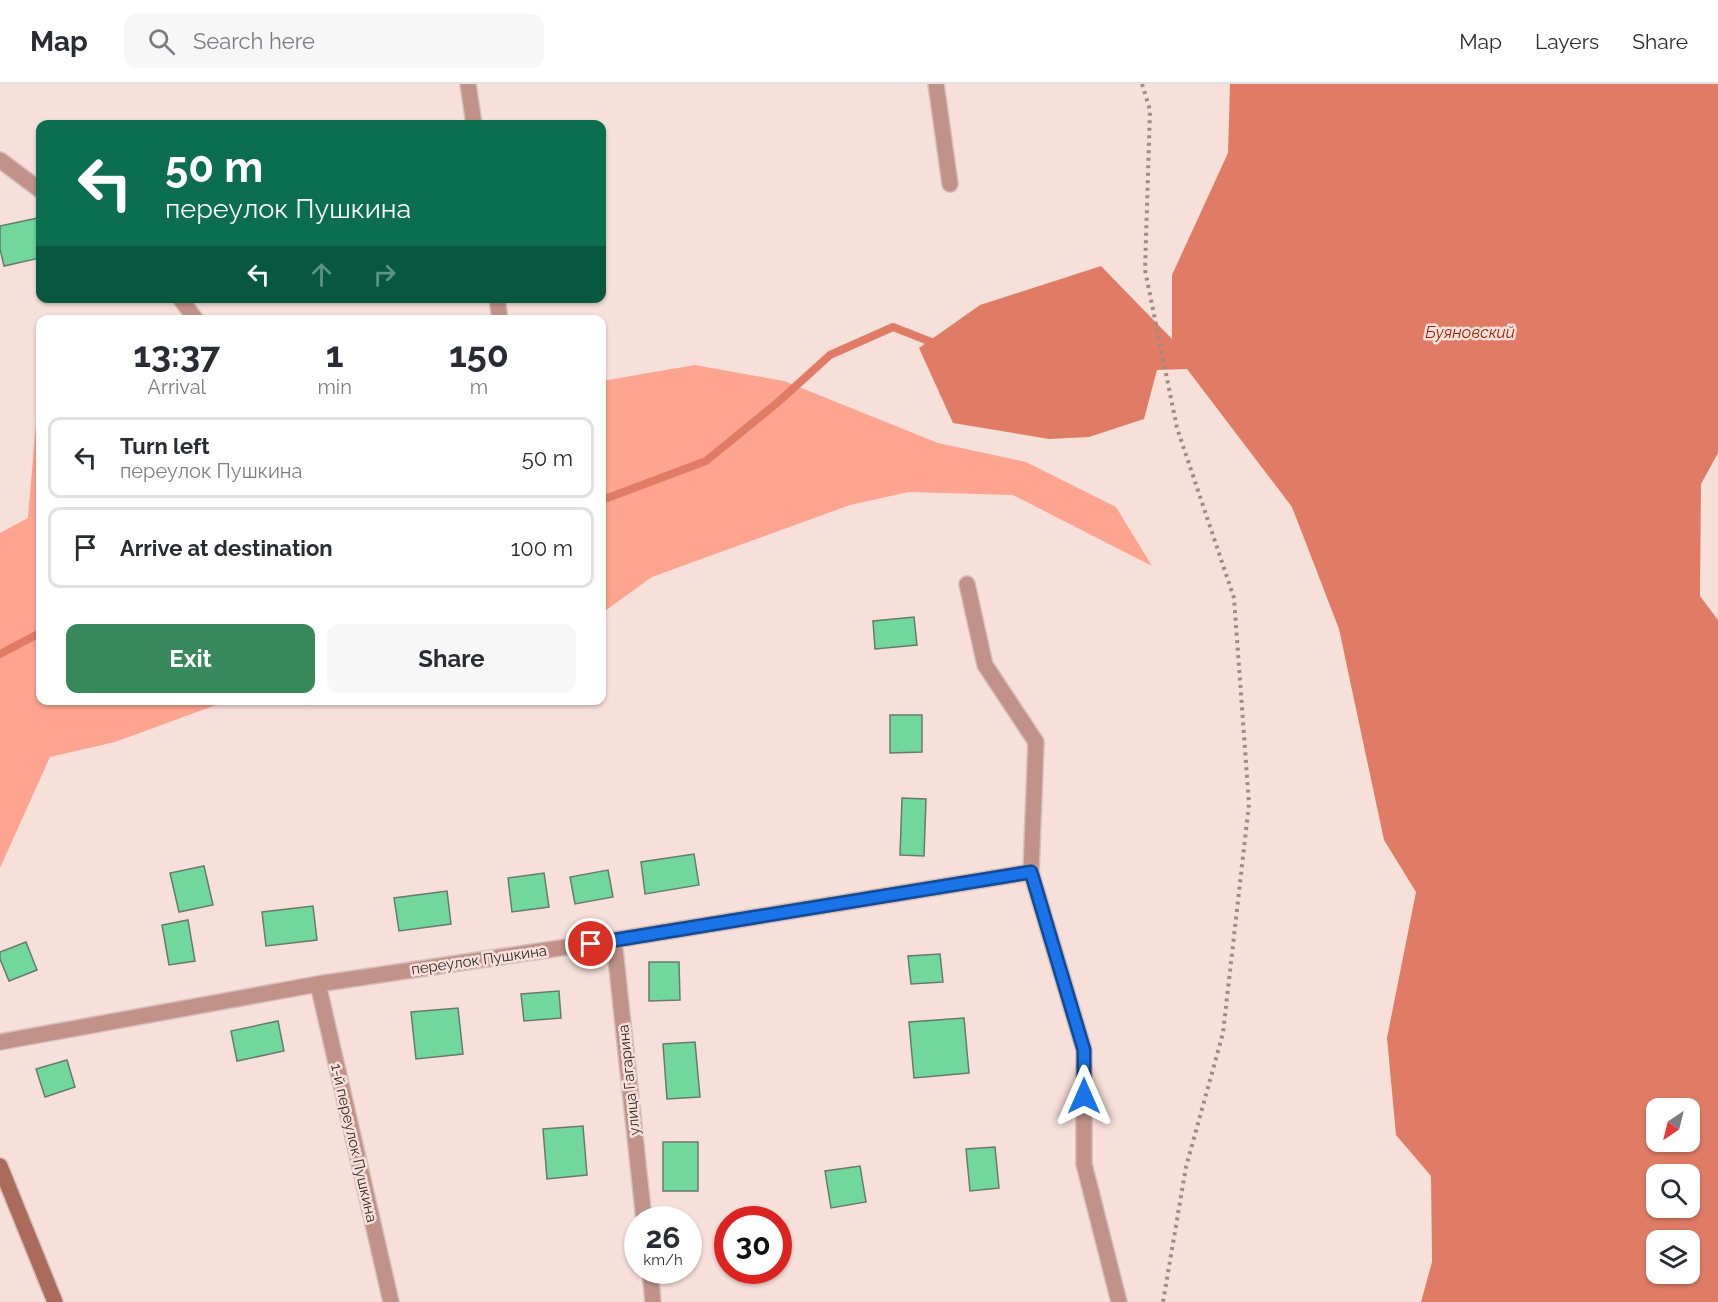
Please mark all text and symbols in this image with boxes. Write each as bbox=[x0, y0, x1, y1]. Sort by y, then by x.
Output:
search box bbox=[124, 14, 544, 68]
text: Map bbox=[30, 25, 88, 58]
icon: search bbox=[145, 25, 178, 58]
text: Search here bbox=[193, 28, 315, 54]
text: Map bbox=[1459, 29, 1502, 54]
text: Layers bbox=[1535, 29, 1599, 54]
text: Share bbox=[1632, 29, 1688, 54]
text: 50 m bbox=[165, 143, 263, 192]
icon: left bbox=[66, 144, 144, 222]
text: переулок Пушкина bbox=[165, 193, 411, 224]
icon: left bbox=[242, 258, 275, 291]
icon: ahead bbox=[305, 258, 338, 291]
icon: right bbox=[368, 258, 401, 291]
water label: Буяновский bbox=[1425, 323, 1515, 342]
text: 13:37 bbox=[133, 333, 220, 375]
text: 1 bbox=[326, 333, 344, 375]
text: 150 bbox=[449, 333, 509, 375]
text: Arrival bbox=[147, 375, 206, 399]
text: min bbox=[317, 375, 352, 399]
text: m bbox=[470, 375, 488, 399]
text: Turn left bbox=[120, 433, 210, 459]
icon: left bbox=[69, 441, 102, 474]
text: 50 m bbox=[522, 445, 573, 471]
text: переулок Пушкина bbox=[120, 459, 302, 483]
icon: arrive bbox=[69, 531, 102, 564]
text: Arrive at destination bbox=[120, 535, 333, 561]
text: 100 m bbox=[511, 535, 573, 561]
button: Exit bbox=[66, 624, 315, 693]
button: Share bbox=[327, 624, 576, 693]
pin bbox=[565, 918, 616, 969]
icon: arrive bbox=[574, 927, 607, 960]
street label: переулок Пушкина bbox=[410, 942, 548, 978]
street label: улица Гагарина bbox=[614, 1024, 644, 1136]
street label: 1-й переулок Пушкина bbox=[327, 1062, 381, 1224]
position arrow bbox=[1052, 1064, 1116, 1128]
north arrow bbox=[1646, 1098, 1700, 1152]
map controls bbox=[1646, 1098, 1700, 1284]
button: search bbox=[1646, 1164, 1700, 1218]
speed limit sign: 30 bbox=[714, 1206, 792, 1284]
text: 26 bbox=[645, 1220, 681, 1255]
button: layers bbox=[1646, 1230, 1700, 1284]
text: km/h bbox=[643, 1251, 683, 1269]

